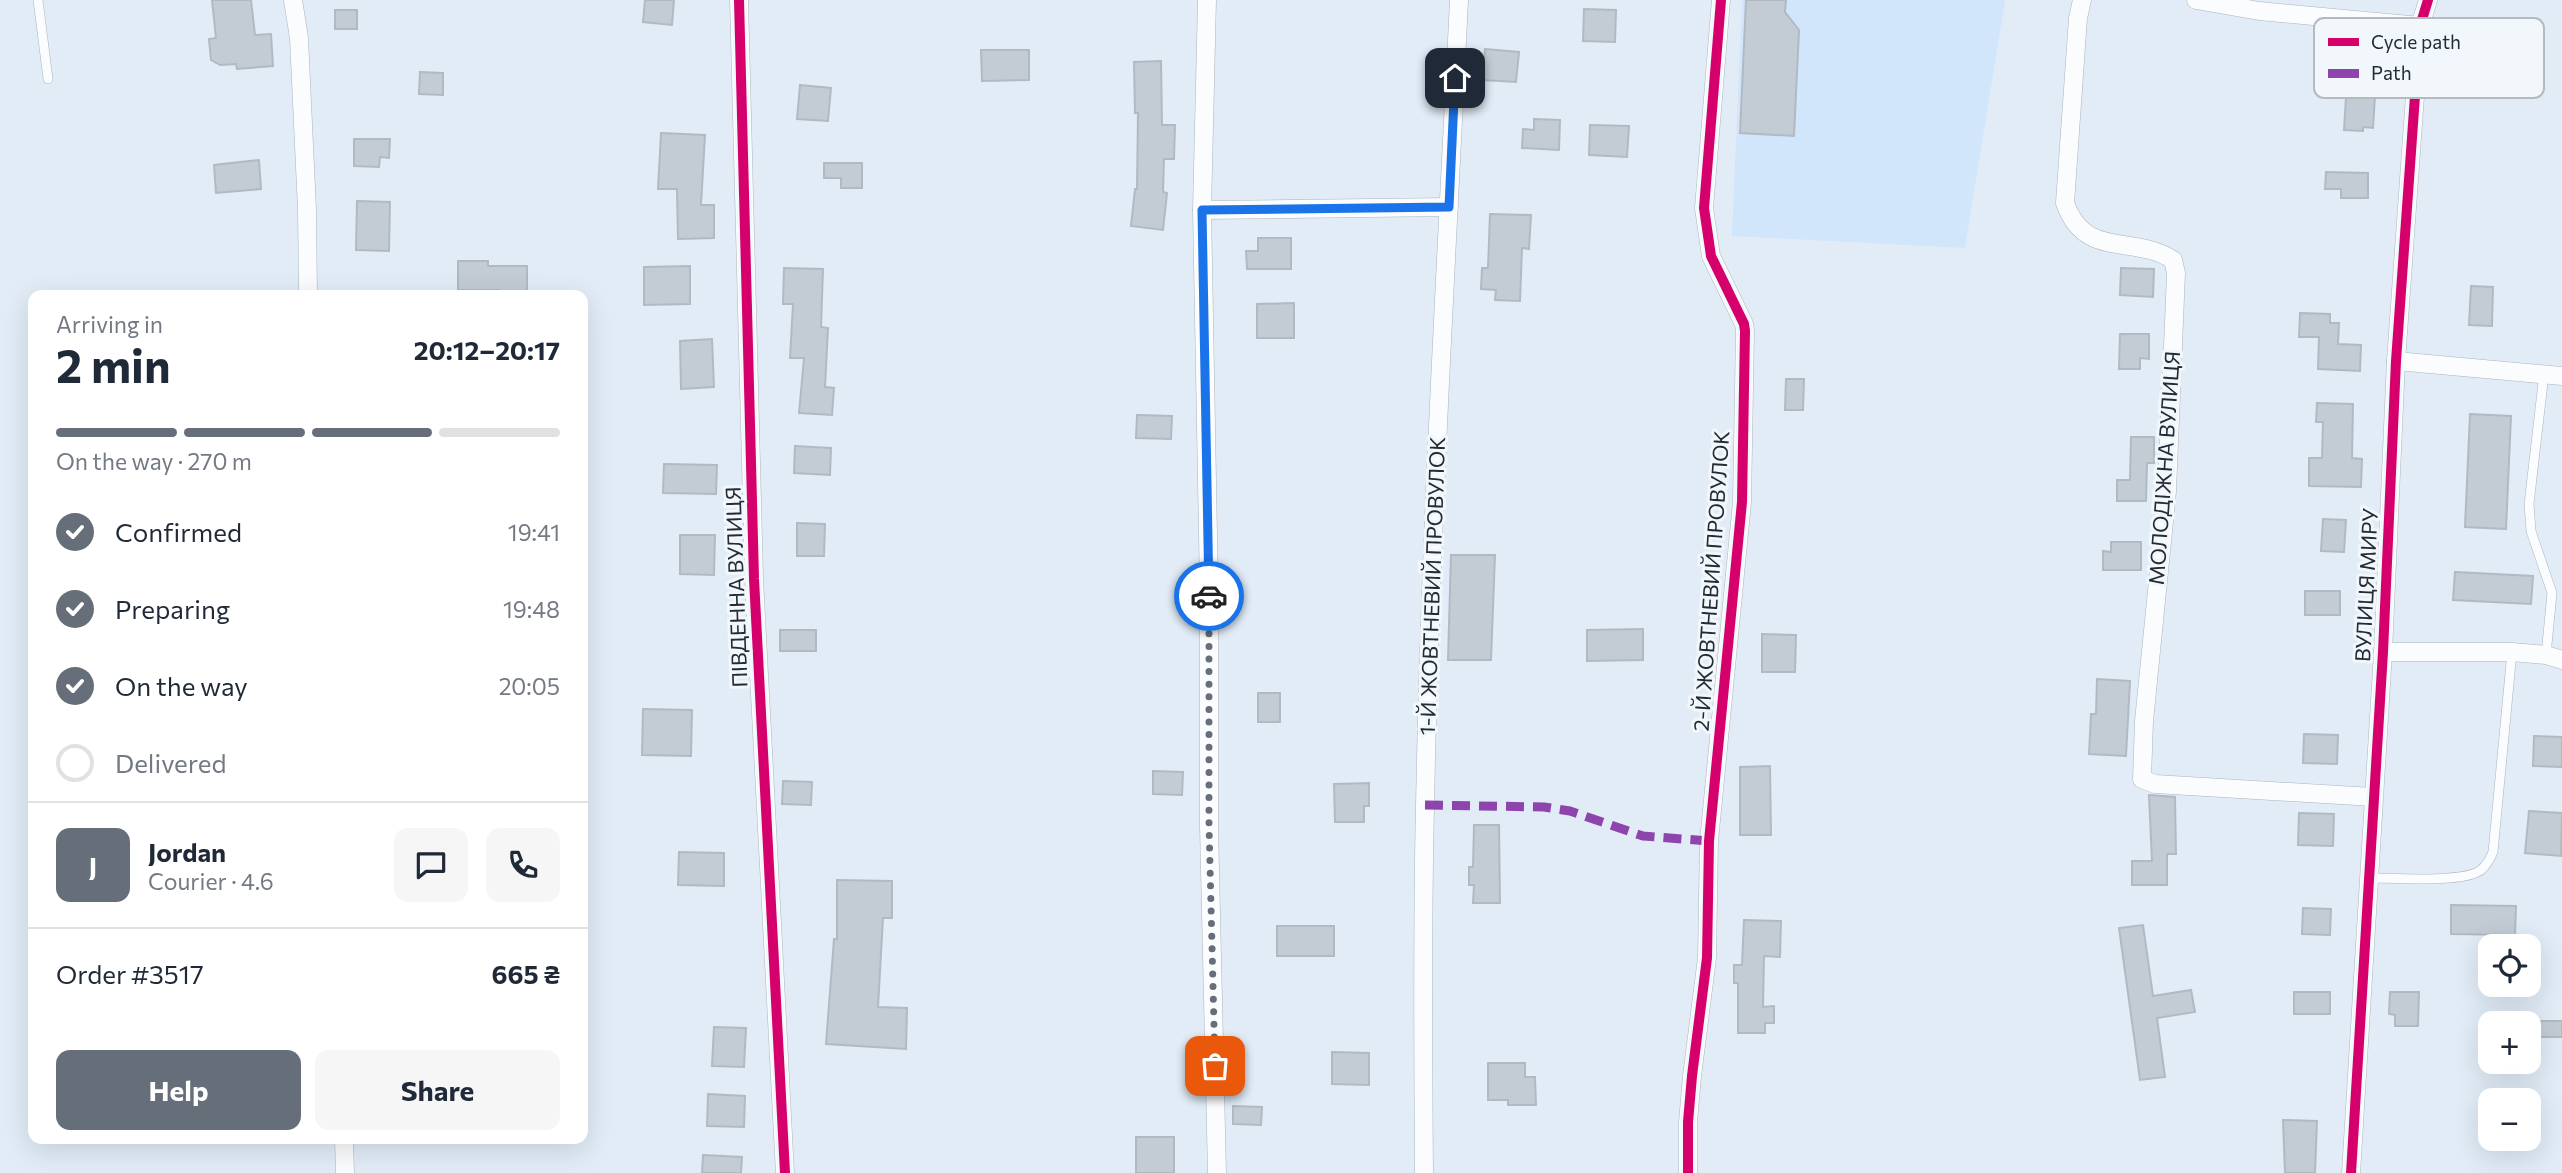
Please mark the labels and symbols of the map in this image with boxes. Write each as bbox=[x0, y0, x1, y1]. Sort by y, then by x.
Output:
legend bbox=[2314, 18, 2544, 98]
text: Cycle path bbox=[2371, 30, 2461, 53]
pin bbox=[1425, 48, 1485, 108]
text: Path bbox=[2371, 61, 2412, 84]
street label: МОЛОДІЖНА ВУЛИЦЯ bbox=[2143, 350, 2184, 586]
street label: 2-Й ЖОВТНЕВИЙ ПРОВУЛОК bbox=[1688, 430, 1733, 732]
street label: 1-Й ЖОВТНЕВИЙ ПРОВУЛОК bbox=[1414, 436, 1449, 736]
street label: ПІВДЕННА ВУЛИЦЯ bbox=[719, 486, 752, 688]
street label: ВУЛИЦЯ МИРУ bbox=[2349, 507, 2382, 663]
courier bbox=[1174, 561, 1244, 631]
pin bbox=[1185, 1036, 1245, 1096]

